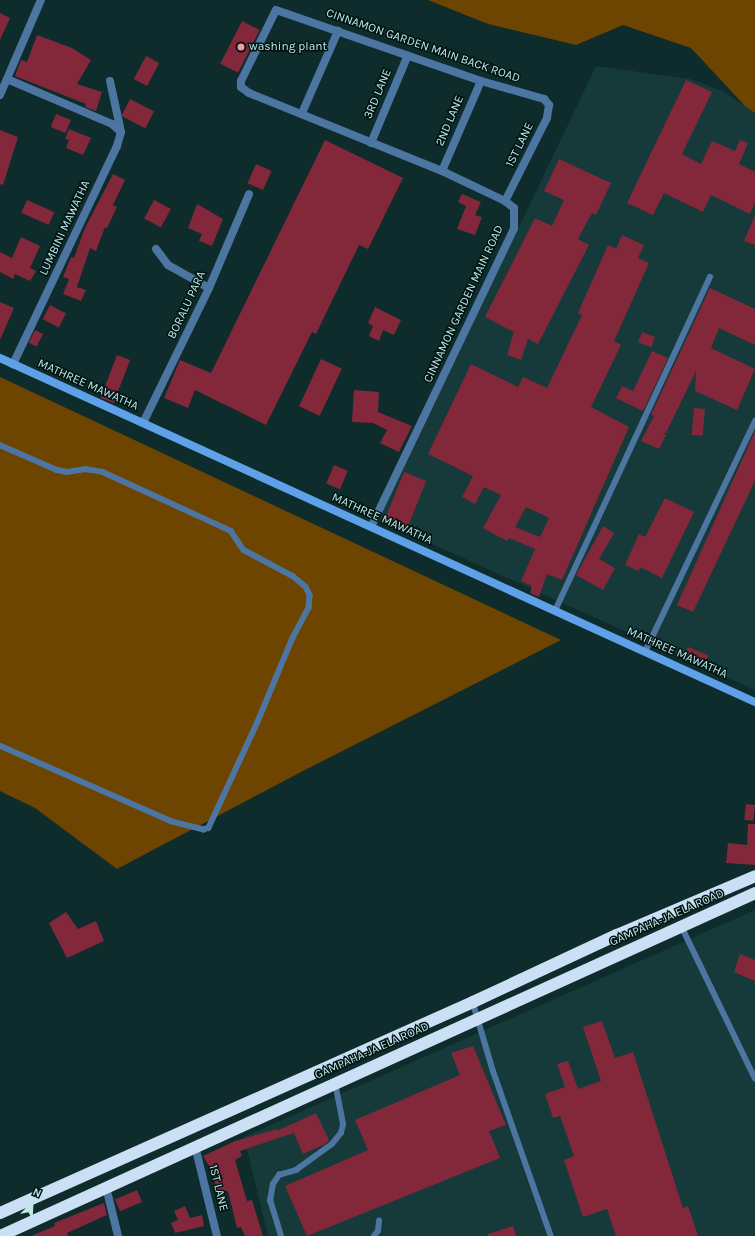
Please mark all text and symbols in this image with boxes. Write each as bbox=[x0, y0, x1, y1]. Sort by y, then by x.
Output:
street label: CINNAMON GARDEN MAIN BACK ROAD bbox=[324, 6, 522, 86]
place label: washing plant bbox=[249, 40, 327, 54]
marker: washing plant bbox=[236, 42, 246, 52]
street label: 3RD LANE bbox=[361, 67, 395, 121]
street label: 2ND LANE bbox=[433, 94, 467, 148]
street label: 1ST LANE bbox=[503, 120, 537, 170]
street label: LUMBINI MAWATHA bbox=[37, 178, 93, 278]
street label: CINNAMON GARDEN MAIN ROAD bbox=[421, 223, 507, 385]
street label: BORALU PARA bbox=[165, 269, 209, 341]
street label: MATHREE MAWATHA bbox=[35, 356, 141, 414]
street label: MATHREE MAWATHA bbox=[329, 490, 435, 548]
street label: MATHREE MAWATHA bbox=[624, 624, 730, 682]
street label: GAMPAHA-JA ELA ROAD bbox=[608, 886, 726, 950]
street label: GAMPAHA-JA ELA ROAD bbox=[313, 1019, 431, 1083]
street label: 1ST LANE bbox=[205, 1163, 231, 1213]
north arrow bbox=[12, 1184, 52, 1224]
text: N bbox=[31, 1185, 43, 1200]

